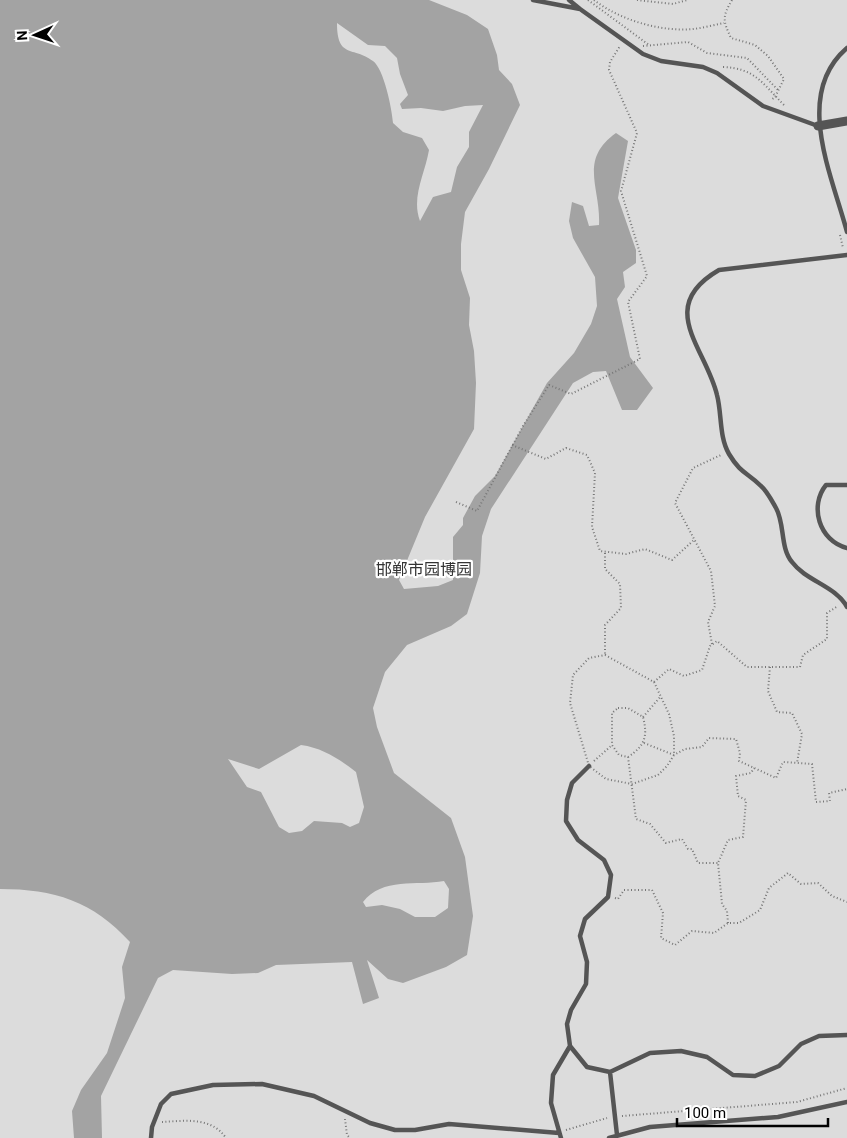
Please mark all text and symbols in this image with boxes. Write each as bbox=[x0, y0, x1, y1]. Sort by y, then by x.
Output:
north arrow bbox=[10, 10, 60, 60]
text: N bbox=[14, 30, 30, 41]
park label: 邯郸市园博园 bbox=[376, 560, 472, 579]
scale bar bbox=[677, 1096, 828, 1128]
text: 100 m bbox=[684, 1104, 726, 1122]

